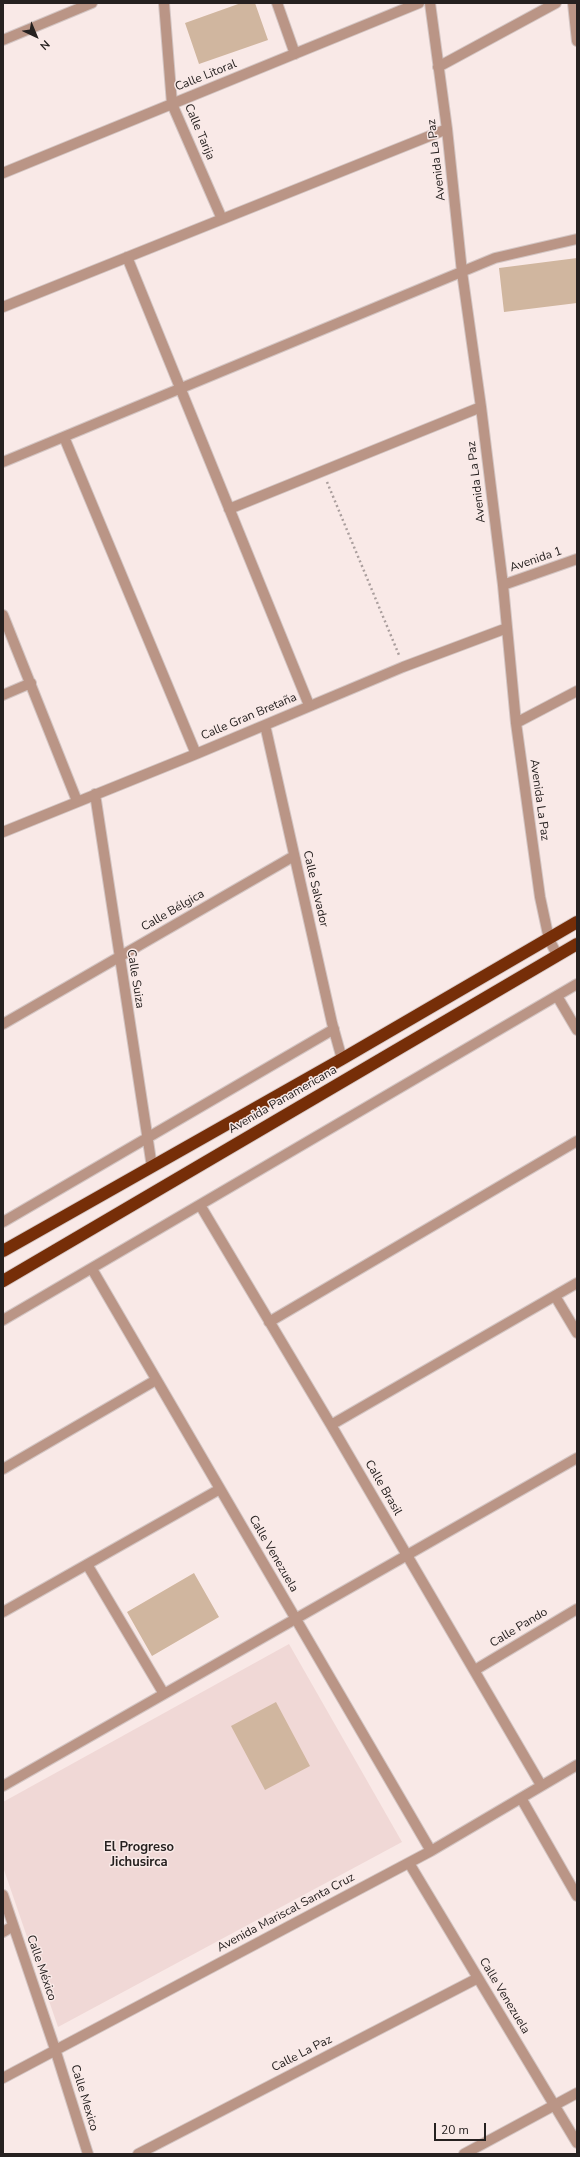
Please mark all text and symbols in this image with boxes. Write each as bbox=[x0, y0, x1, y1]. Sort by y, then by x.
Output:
north arrow bbox=[16, 16, 56, 56]
text: N bbox=[37, 37, 53, 53]
street label: Calle Litoral bbox=[173, 57, 239, 95]
street label: Calle Tarija bbox=[181, 102, 217, 162]
street label: Avenida La Paz bbox=[425, 118, 449, 202]
street label: Avenida La Paz bbox=[465, 440, 489, 524]
street label: Avenida 1 bbox=[508, 544, 564, 576]
street label: Calle Gran Bretaña bbox=[199, 690, 299, 744]
street label: Avenida La Paz bbox=[526, 758, 552, 842]
street label: Calle Salvador bbox=[299, 849, 331, 929]
street label: Calle Bélgica bbox=[139, 887, 207, 935]
street label: Calle Suiza bbox=[123, 948, 147, 1010]
street label: Avenida Panamericana bbox=[226, 1063, 340, 1137]
street label: Calle Brasil bbox=[361, 1458, 405, 1518]
street label: Calle Venezuela bbox=[245, 1513, 301, 1595]
street label: Calle Pando bbox=[487, 1605, 551, 1651]
district label: El Progreso Jichusirca bbox=[104, 1840, 174, 1871]
street label: Avenida Mariscal Santa Cruz bbox=[215, 1871, 357, 1955]
street label: Calle México bbox=[23, 1933, 59, 2003]
street label: Calle Venezuela bbox=[476, 1955, 532, 2037]
street label: Calle La Paz bbox=[269, 2033, 335, 2075]
street label: Calle Mexico bbox=[67, 2063, 101, 2133]
scale bar bbox=[436, 2115, 488, 2141]
text: 20 m bbox=[441, 2122, 469, 2138]

